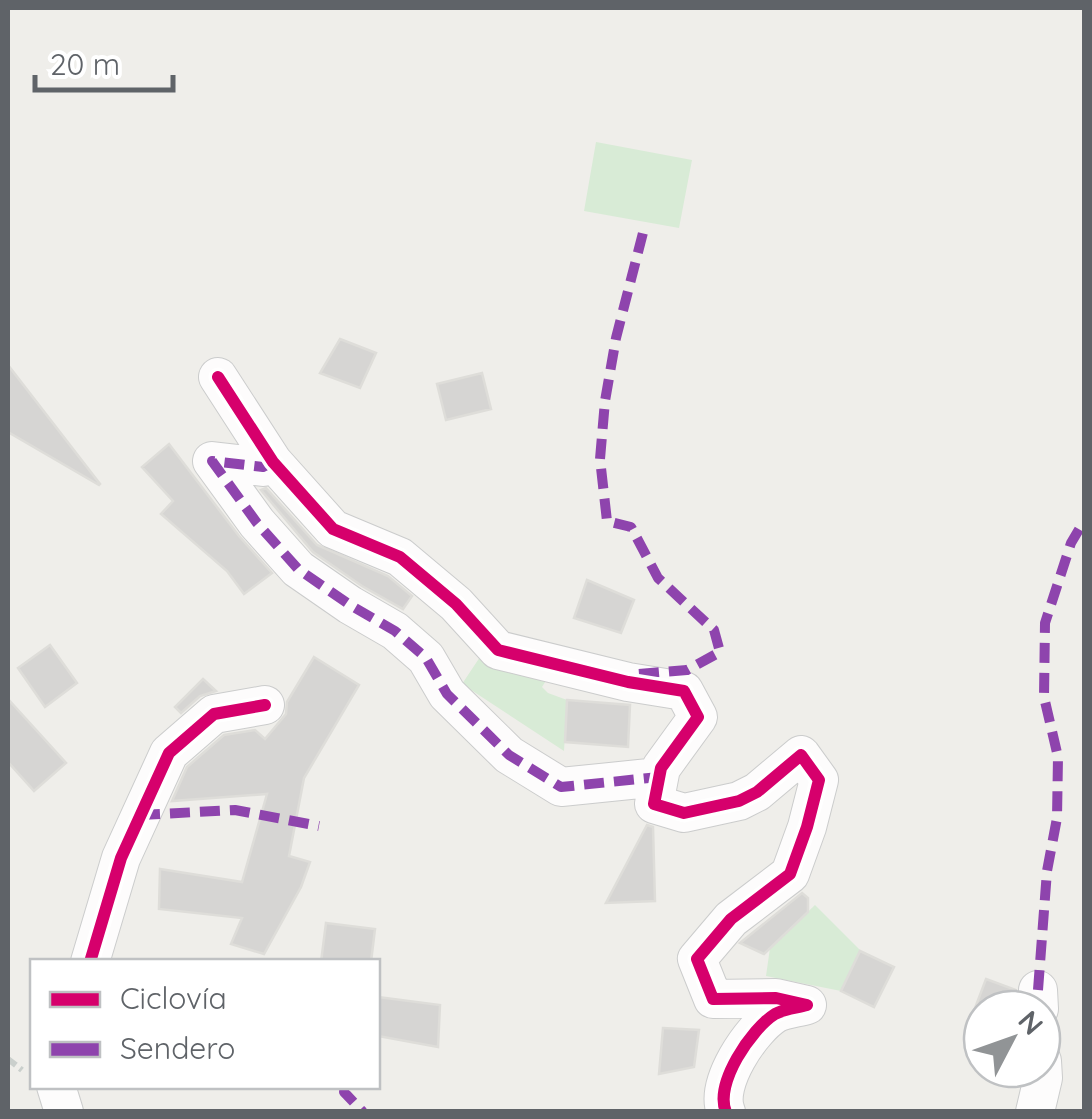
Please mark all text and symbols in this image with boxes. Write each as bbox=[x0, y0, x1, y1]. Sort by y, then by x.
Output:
scale bar bbox=[35, 30, 172, 92]
text: 20 m bbox=[50, 45, 120, 83]
legend bbox=[30, 959, 380, 1089]
text: Ciclovía bbox=[120, 979, 227, 1017]
north arrow bbox=[962, 989, 1062, 1089]
text: N bbox=[1011, 1003, 1051, 1042]
text: Sendero bbox=[120, 1029, 235, 1067]

